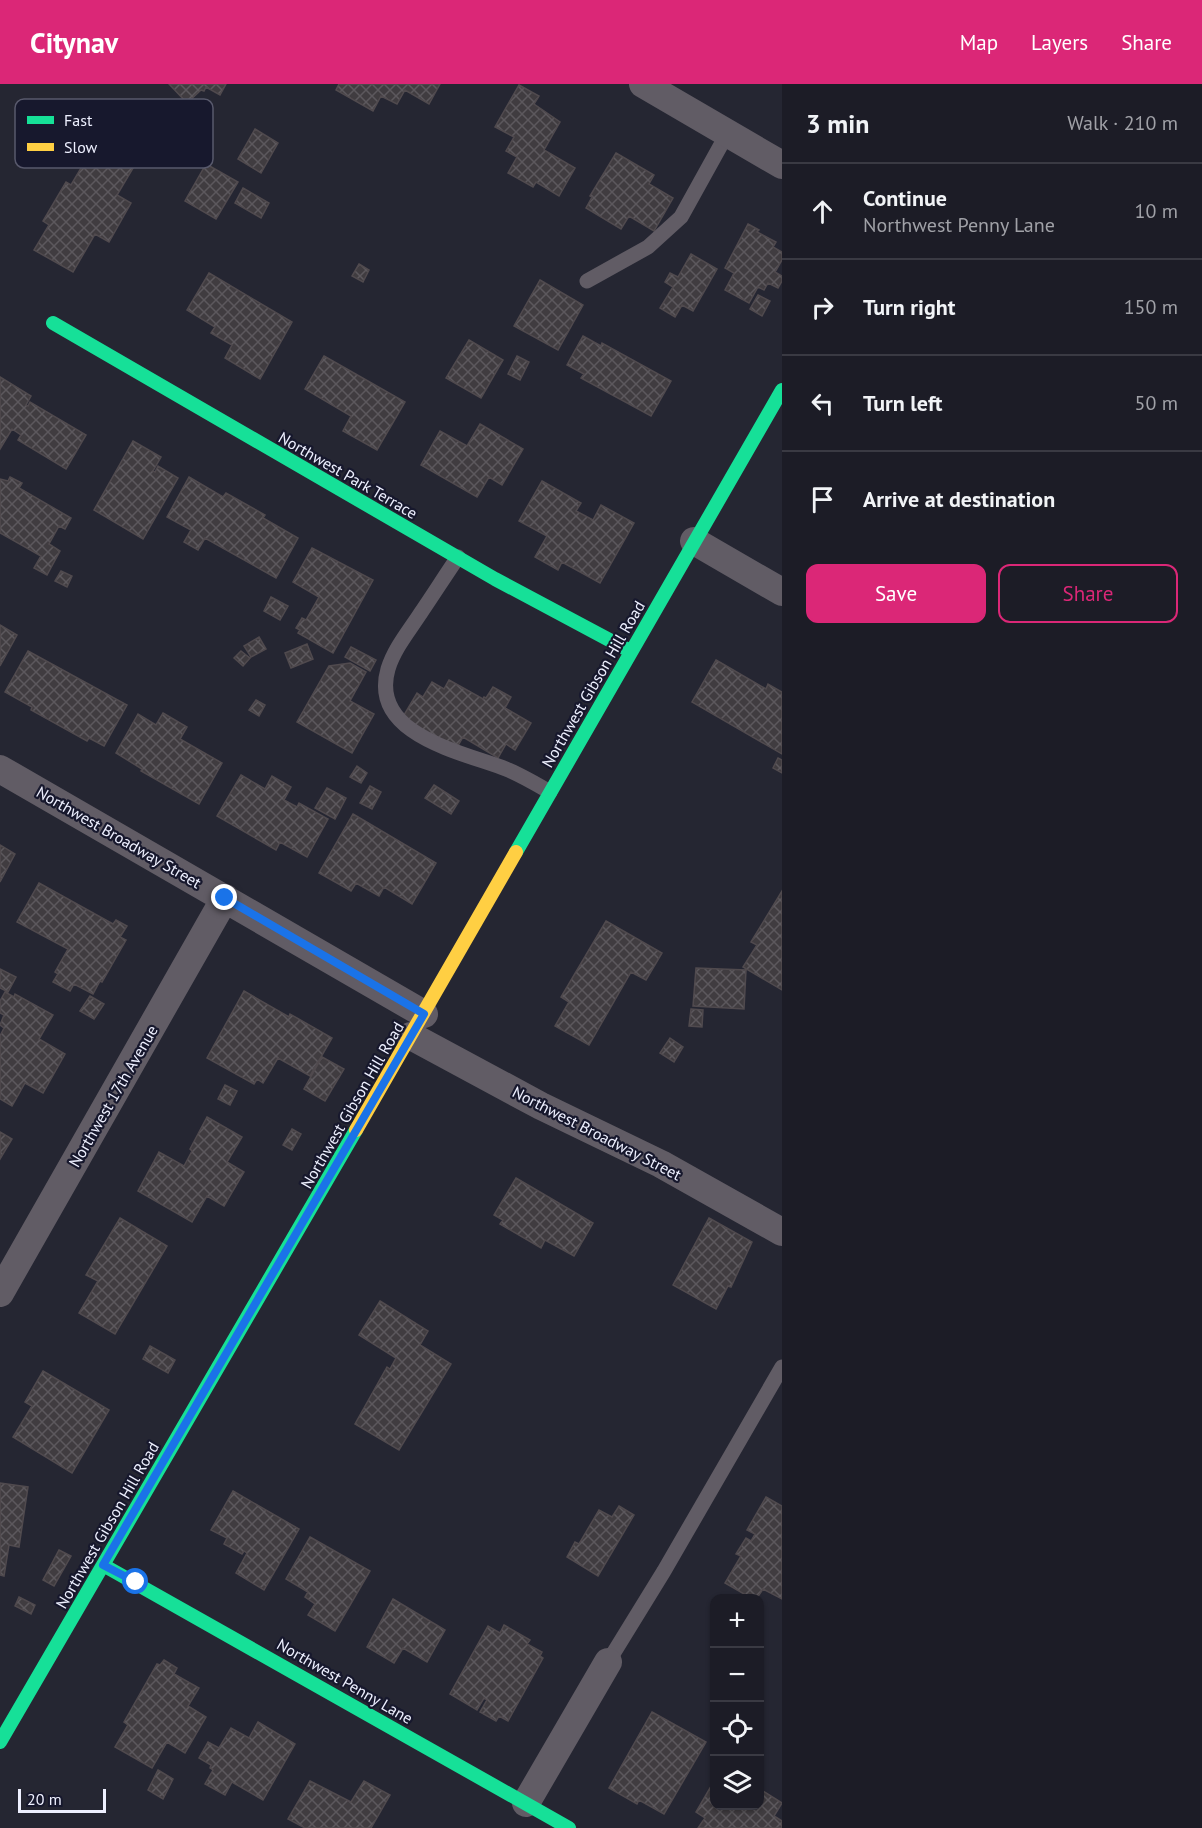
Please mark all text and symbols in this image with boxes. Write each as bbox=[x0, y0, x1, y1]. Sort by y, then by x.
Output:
text: Citynav bbox=[30, 24, 118, 61]
text: Map bbox=[960, 29, 998, 56]
text: Layers bbox=[1031, 29, 1088, 56]
text: Share bbox=[1121, 29, 1172, 56]
legend bbox=[15, 99, 213, 168]
text: 3 min bbox=[806, 107, 869, 140]
text: Fast bbox=[64, 110, 93, 130]
text: Walk · 210 m bbox=[1067, 110, 1178, 136]
text: Slow bbox=[64, 137, 98, 157]
text: Continue bbox=[863, 184, 947, 212]
icon: ahead bbox=[806, 195, 839, 228]
text: 10 m bbox=[1135, 198, 1178, 224]
text: Northwest Penny Lane bbox=[863, 212, 1055, 238]
icon: right bbox=[806, 291, 839, 324]
text: Turn right bbox=[863, 293, 955, 321]
text: 150 m bbox=[1124, 294, 1178, 320]
icon: left bbox=[806, 387, 839, 420]
text: Turn left bbox=[863, 389, 943, 417]
text: 50 m bbox=[1135, 390, 1178, 416]
street label: Northwest Park Terrace bbox=[275, 427, 421, 523]
icon: arrive bbox=[806, 483, 839, 516]
text: Arrive at destination bbox=[863, 485, 1055, 513]
button: Save bbox=[806, 564, 986, 623]
button: Share bbox=[998, 564, 1178, 623]
street label: Northwest Gibson Hill Road bbox=[537, 597, 649, 771]
street label: Northwest Broadway Street bbox=[33, 782, 206, 893]
route end bbox=[211, 884, 237, 910]
street label: Northwest Gibson Hill Road bbox=[296, 1018, 408, 1192]
street label: Northwest 17th Avenue bbox=[64, 1021, 162, 1171]
street label: Northwest Broadway Street bbox=[509, 1082, 685, 1185]
street label: Northwest Gibson Hill Road bbox=[51, 1438, 163, 1612]
route start bbox=[122, 1568, 148, 1594]
map controls bbox=[710, 1594, 764, 1810]
button: + bbox=[710, 1594, 764, 1648]
street label: Northwest Penny Lane bbox=[274, 1634, 416, 1728]
button: − bbox=[710, 1648, 764, 1702]
button: locate bbox=[710, 1702, 764, 1756]
button: layers bbox=[710, 1756, 764, 1810]
scale bar bbox=[18, 1786, 106, 1814]
text: 20 m bbox=[27, 1789, 62, 1809]

